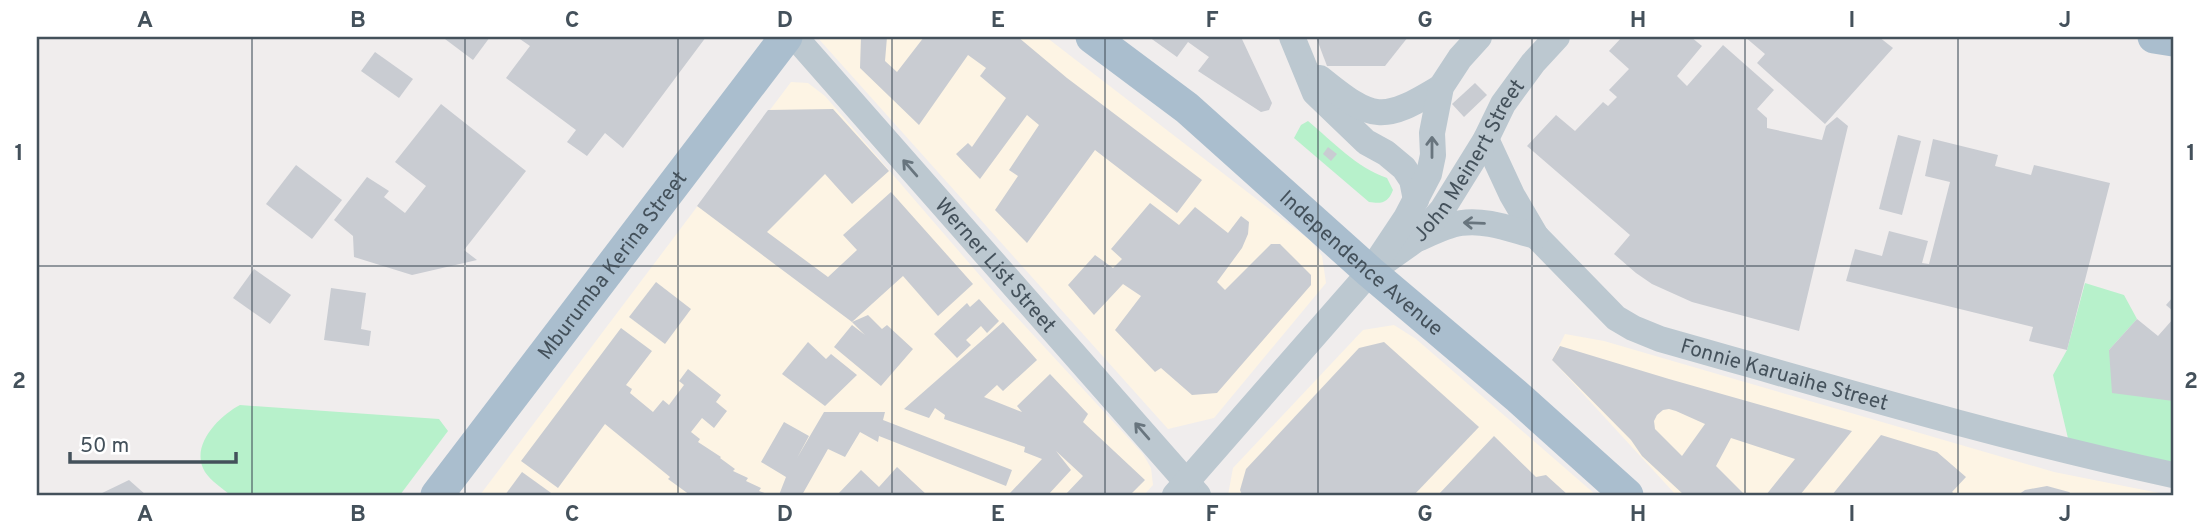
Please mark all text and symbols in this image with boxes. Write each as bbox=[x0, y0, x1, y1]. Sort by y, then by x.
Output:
text: A bbox=[137, 7, 153, 36]
text: B bbox=[350, 7, 366, 36]
text: C bbox=[565, 7, 579, 36]
text: D bbox=[777, 7, 793, 36]
text: E bbox=[991, 7, 1005, 36]
text: F bbox=[1205, 7, 1219, 36]
text: G bbox=[1417, 7, 1433, 36]
text: H bbox=[1630, 7, 1646, 36]
text: I bbox=[1849, 7, 1855, 36]
text: J bbox=[2059, 7, 2071, 36]
street label: John Meinert Street bbox=[1408, 74, 1532, 248]
one-way arrow bbox=[1425, 136, 1439, 159]
text: 1 bbox=[14, 140, 24, 169]
text: 1 bbox=[2186, 140, 2196, 169]
one-way arrow bbox=[902, 160, 919, 177]
street label: Mburumba Kerina Street bbox=[533, 166, 694, 366]
street label: Independence Avenue bbox=[1273, 185, 1448, 343]
street label: Werner List Street bbox=[928, 193, 1061, 339]
one-way arrow bbox=[1463, 217, 1486, 230]
street label: Fonnie Karuaihe Street bbox=[1677, 333, 1891, 418]
text: 2 bbox=[12, 368, 26, 397]
text: 2 bbox=[2184, 368, 2198, 397]
scale bar bbox=[70, 420, 236, 464]
one-way arrow bbox=[1134, 422, 1150, 440]
text: 50 m bbox=[80, 433, 129, 460]
text: A bbox=[137, 501, 153, 530]
text: B bbox=[350, 501, 366, 530]
text: C bbox=[565, 501, 579, 530]
text: D bbox=[777, 501, 793, 530]
text: E bbox=[991, 501, 1005, 530]
text: F bbox=[1205, 501, 1219, 530]
text: G bbox=[1417, 501, 1433, 530]
text: H bbox=[1630, 501, 1646, 530]
text: I bbox=[1849, 501, 1855, 530]
text: J bbox=[2059, 501, 2071, 530]

